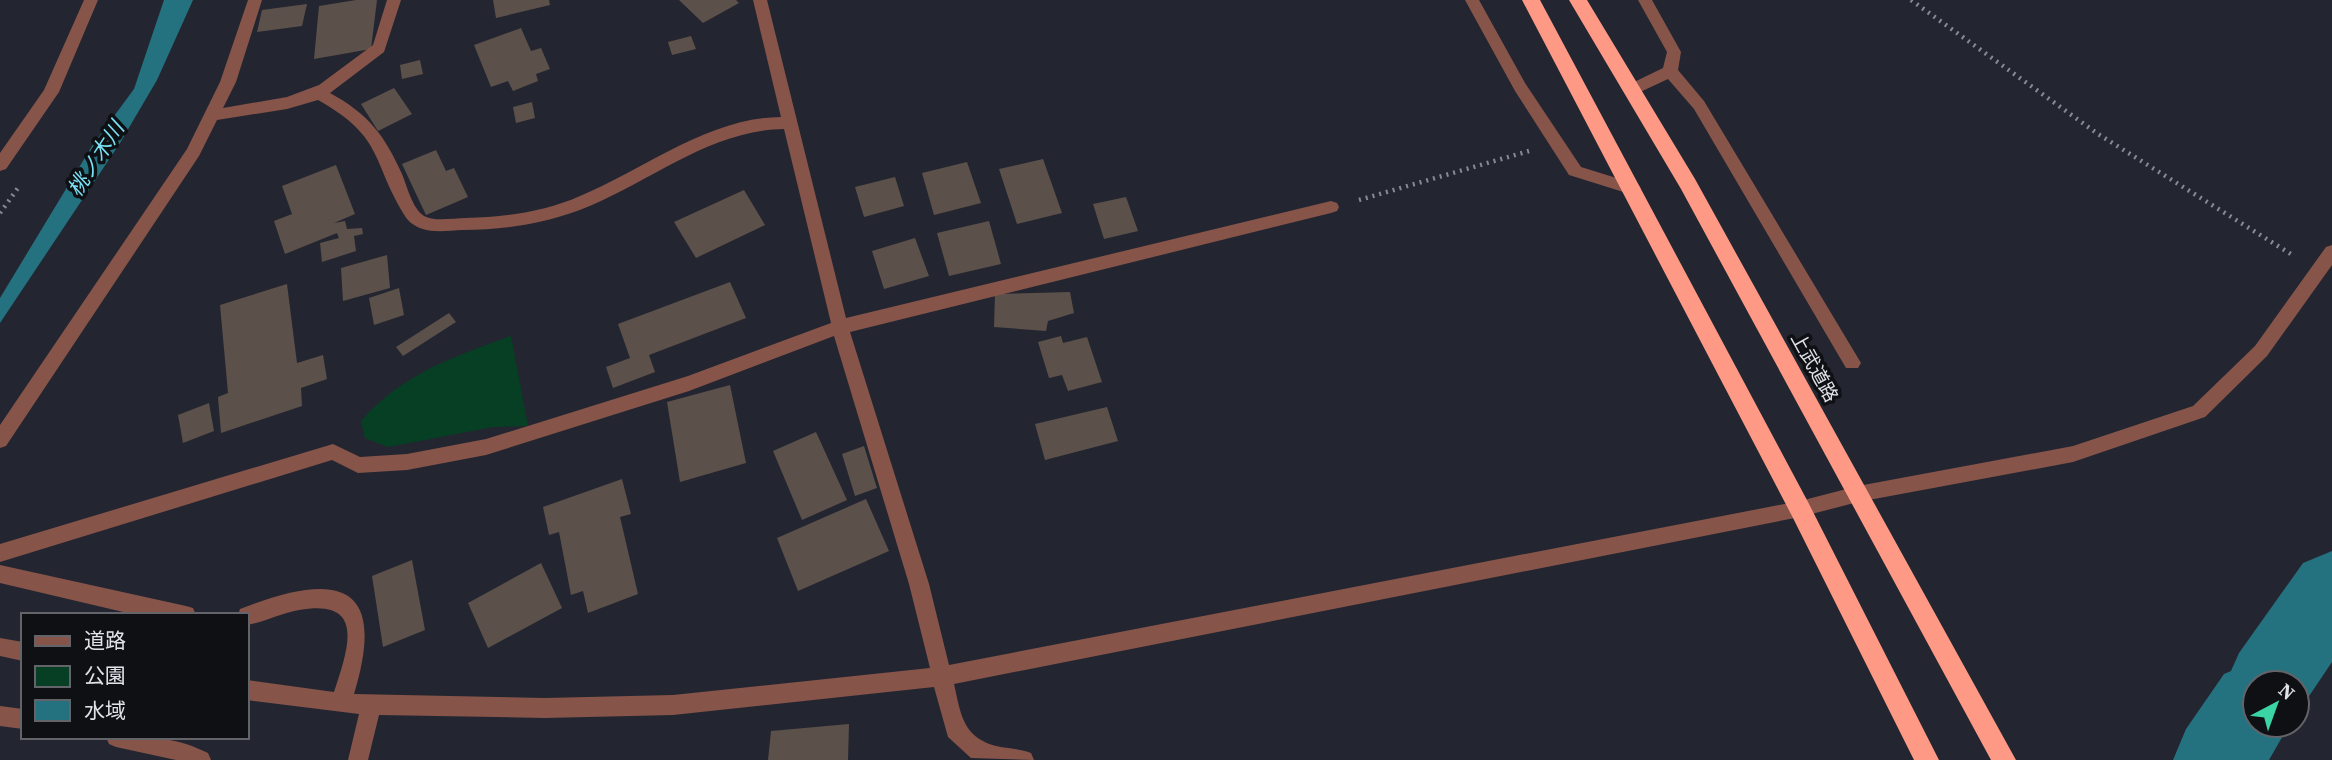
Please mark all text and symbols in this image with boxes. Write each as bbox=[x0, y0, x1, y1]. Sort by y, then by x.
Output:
water label: 桃ノ木川 bbox=[61, 114, 132, 202]
street label: 上武道路 bbox=[1785, 327, 1845, 407]
legend bbox=[21, 613, 248, 739]
text: 道路 bbox=[84, 626, 126, 655]
text: 公園 bbox=[84, 661, 126, 690]
north arrow bbox=[2241, 669, 2311, 739]
text: N bbox=[2273, 677, 2301, 706]
text: 水域 bbox=[84, 696, 126, 725]

